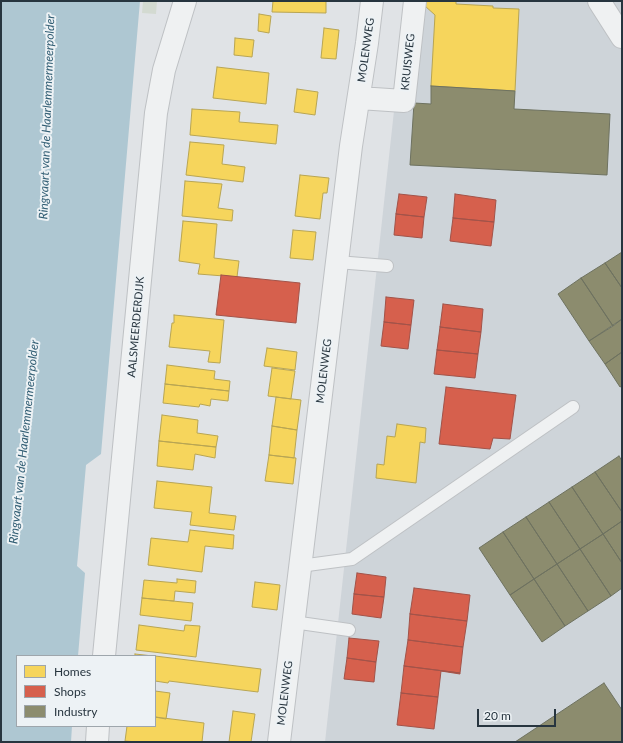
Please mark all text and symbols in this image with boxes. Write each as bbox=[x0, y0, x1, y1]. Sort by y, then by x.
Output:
water label: Ringvaart van de Haarlemmermeerpolder bbox=[36, 14, 58, 220]
street label: MOLENWEG bbox=[355, 17, 377, 83]
street label: KRUISWEG bbox=[398, 33, 418, 91]
street label: AALSMEERDERDIJK bbox=[125, 276, 147, 378]
street label: MOLENWEG bbox=[313, 338, 335, 404]
water label: Ringvaart van de Haarlemmermeerpolder bbox=[6, 339, 42, 545]
legend bbox=[16, 655, 156, 727]
street label: MOLENWEG bbox=[274, 660, 296, 726]
text: Homes bbox=[54, 664, 91, 679]
text: Shops bbox=[54, 684, 86, 699]
scale bar bbox=[479, 701, 558, 727]
text: Industry bbox=[54, 704, 97, 719]
text: 20 m bbox=[484, 708, 511, 723]

